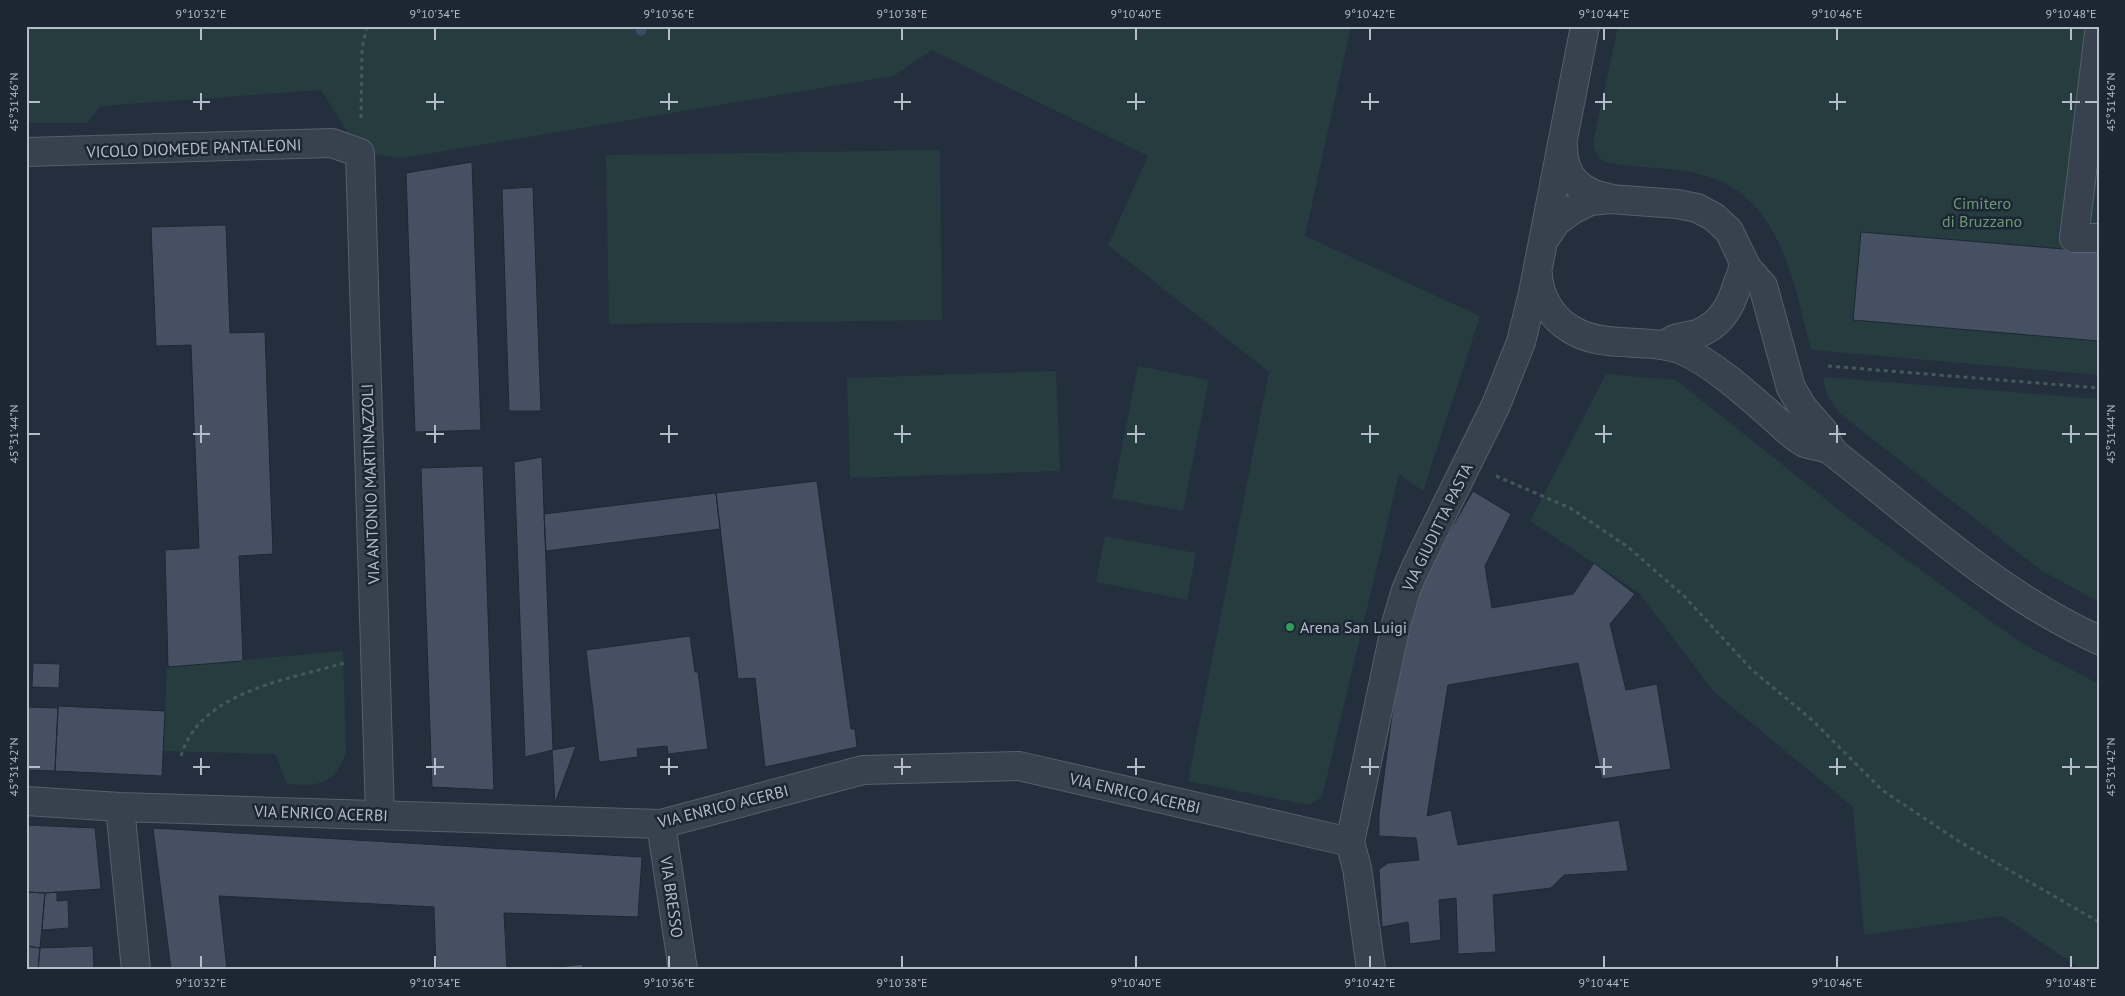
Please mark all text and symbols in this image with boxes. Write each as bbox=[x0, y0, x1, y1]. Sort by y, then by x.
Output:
text: 9°10'32"E bbox=[176, 6, 226, 21]
text: 9°10'34"E bbox=[410, 6, 460, 21]
text: 9°10'36"E bbox=[644, 6, 694, 21]
text: 9°10'38"E bbox=[877, 6, 927, 21]
text: 9°10'40"E bbox=[1111, 6, 1161, 21]
text: 9°10'42"E bbox=[1345, 6, 1395, 21]
text: 9°10'44"E bbox=[1579, 6, 1629, 21]
text: 9°10'46"E bbox=[1812, 6, 1862, 21]
text: 9°10'48"E bbox=[2046, 6, 2096, 21]
text: 45°31'46"N bbox=[6, 72, 21, 132]
text: 45°31'46"N bbox=[2103, 72, 2118, 132]
street label: VICOLO DIOMEDE PANTALEONI bbox=[85, 134, 302, 162]
park label: Cimitero di Bruzzano bbox=[1942, 193, 2022, 231]
street label: VIA ANTONIO MARTINAZZOLI bbox=[357, 383, 384, 586]
text: 45°31'44"N bbox=[6, 404, 21, 464]
text: 45°31'44"N bbox=[2103, 404, 2118, 464]
street label: VIA GIUDITTA PASTA bbox=[1397, 459, 1477, 595]
place label: Arena San Luigi bbox=[1300, 617, 1407, 637]
marker: Arena San Luigi bbox=[1284, 621, 1296, 633]
text: 45°31'42"N bbox=[6, 737, 21, 797]
text: 45°31'42"N bbox=[2103, 737, 2118, 797]
street label: VIA ENRICO ACERBI bbox=[1067, 768, 1202, 818]
street label: VIA ENRICO ACERBI bbox=[655, 780, 790, 832]
street label: VIA ENRICO ACERBI bbox=[253, 801, 388, 825]
street label: VIA BRESSO bbox=[656, 854, 688, 939]
text: 9°10'32"E bbox=[176, 975, 226, 990]
text: 9°10'34"E bbox=[410, 975, 460, 990]
text: 9°10'36"E bbox=[644, 975, 694, 990]
text: 9°10'38"E bbox=[877, 975, 927, 990]
text: 9°10'40"E bbox=[1111, 975, 1161, 990]
text: 9°10'42"E bbox=[1345, 975, 1395, 990]
text: 9°10'44"E bbox=[1579, 975, 1629, 990]
text: 9°10'46"E bbox=[1812, 975, 1862, 990]
text: 9°10'48"E bbox=[2046, 975, 2096, 990]

